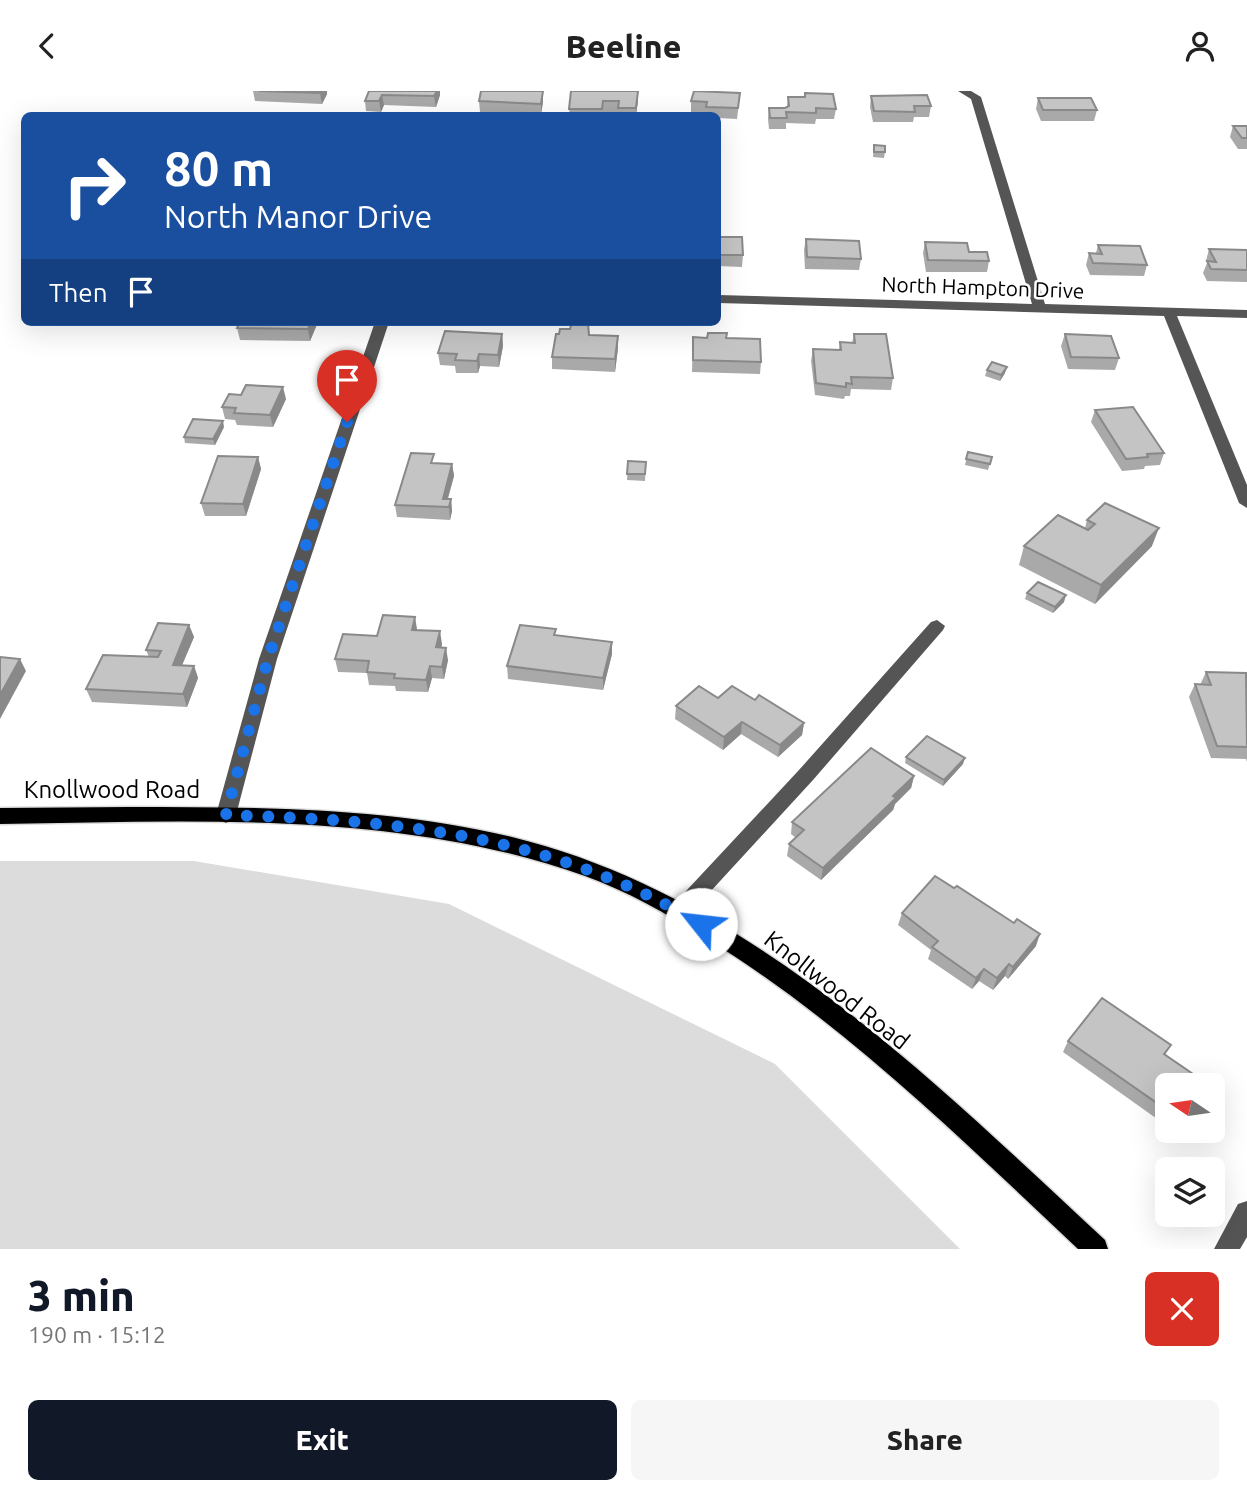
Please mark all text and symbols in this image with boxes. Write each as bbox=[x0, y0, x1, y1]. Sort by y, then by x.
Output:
icon: back bbox=[28, 27, 66, 65]
icon: person bbox=[1181, 27, 1219, 65]
text: Beeline bbox=[566, 28, 681, 64]
icon: right bbox=[49, 140, 140, 231]
text: 80 m bbox=[164, 140, 273, 195]
text: North Manor Drive bbox=[164, 198, 432, 234]
street label: North Hampton Drive bbox=[881, 271, 1085, 303]
icon: arrive bbox=[122, 273, 160, 311]
text: Then bbox=[49, 278, 108, 307]
pin bbox=[317, 350, 377, 422]
icon: arrive bbox=[328, 361, 366, 399]
street label: Knollwood Road bbox=[24, 776, 200, 803]
position arrow bbox=[664, 887, 738, 961]
street label: Knollwood Road bbox=[759, 925, 915, 1055]
north arrow bbox=[1155, 1073, 1225, 1143]
map controls bbox=[1155, 1073, 1225, 1227]
button: layers bbox=[1155, 1157, 1225, 1227]
text: 3 min bbox=[28, 1272, 135, 1319]
button: close bbox=[1145, 1272, 1219, 1346]
text: 190 m · 15:12 bbox=[28, 1322, 166, 1347]
button: Exit bbox=[28, 1400, 617, 1480]
button: Share bbox=[631, 1400, 1219, 1480]

